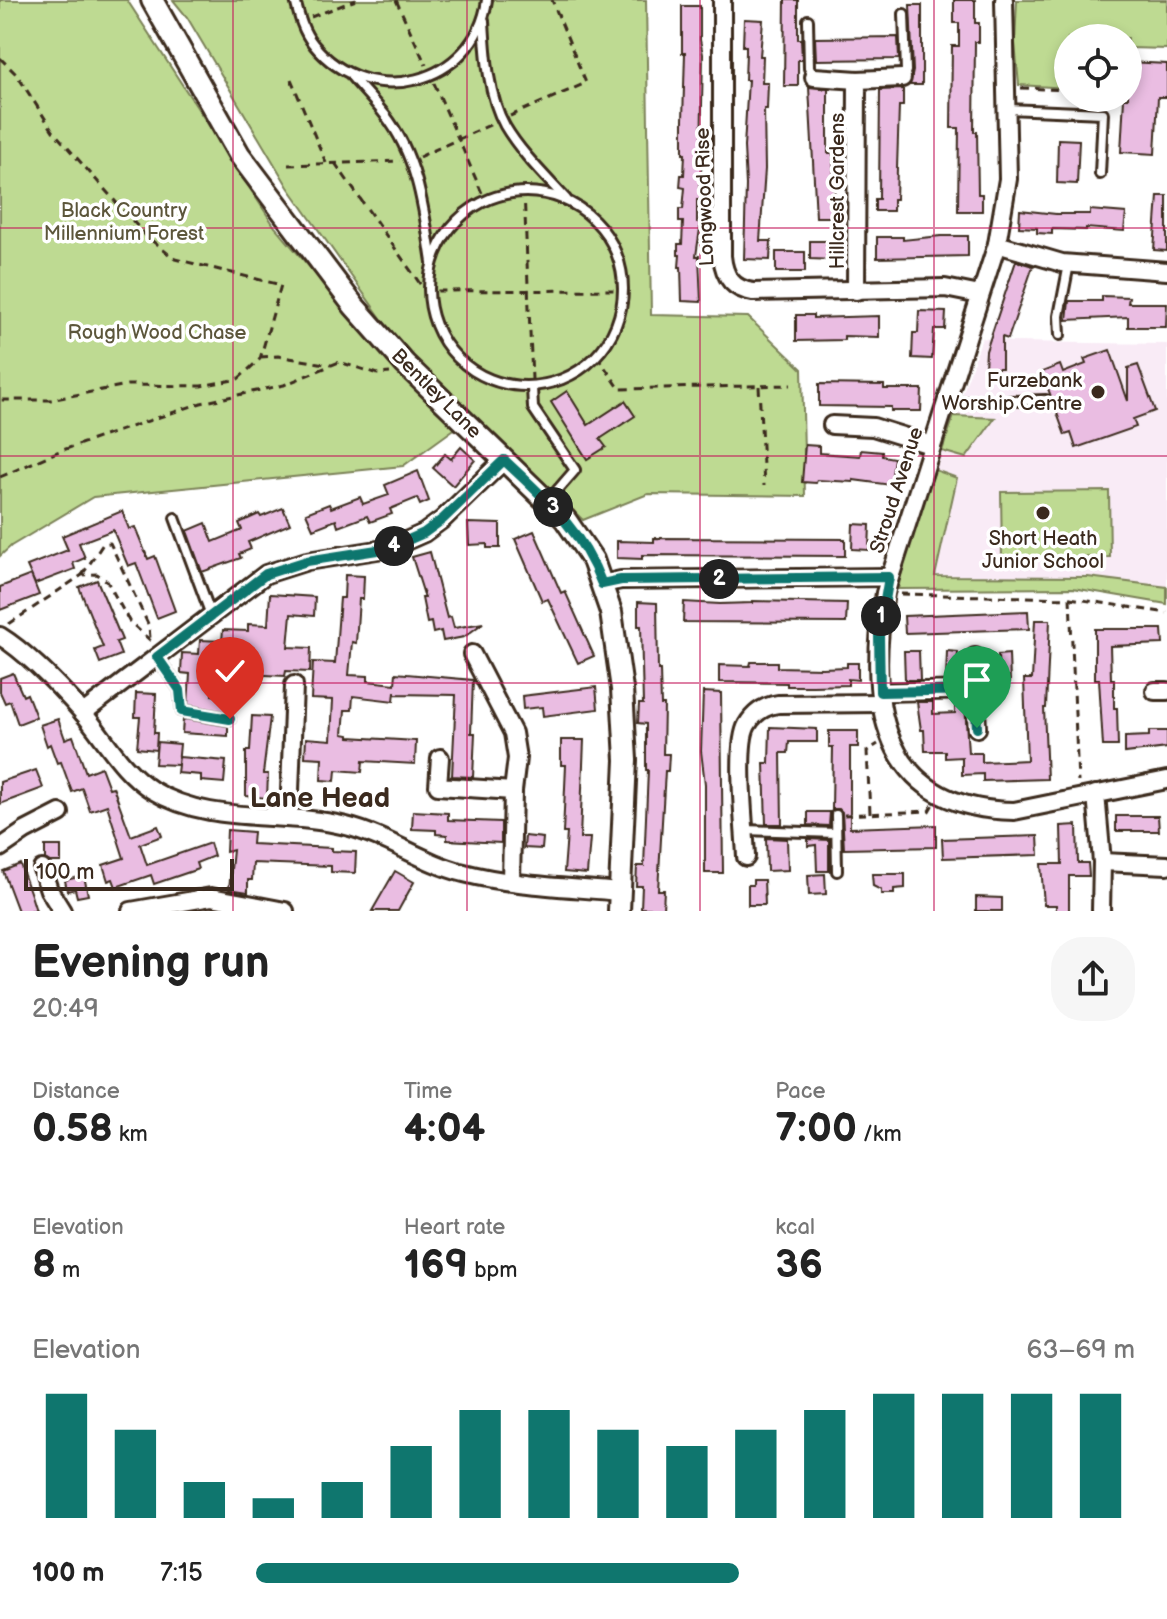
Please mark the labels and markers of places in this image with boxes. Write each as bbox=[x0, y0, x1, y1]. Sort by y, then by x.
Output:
place label: Furzebank Worship Centre bbox=[942, 369, 1082, 416]
marker: Furzebank Worship Centre bbox=[1089, 383, 1107, 401]
pin: 3 bbox=[533, 487, 573, 527]
marker: Short Heath Junior School bbox=[1034, 504, 1052, 522]
pin: 4 bbox=[374, 526, 414, 566]
place label: Short Heath Junior School bbox=[982, 527, 1104, 574]
pin: 2 bbox=[699, 559, 739, 599]
pin: 1 bbox=[861, 596, 901, 636]
pin bbox=[196, 637, 264, 719]
pin bbox=[943, 646, 1011, 728]

